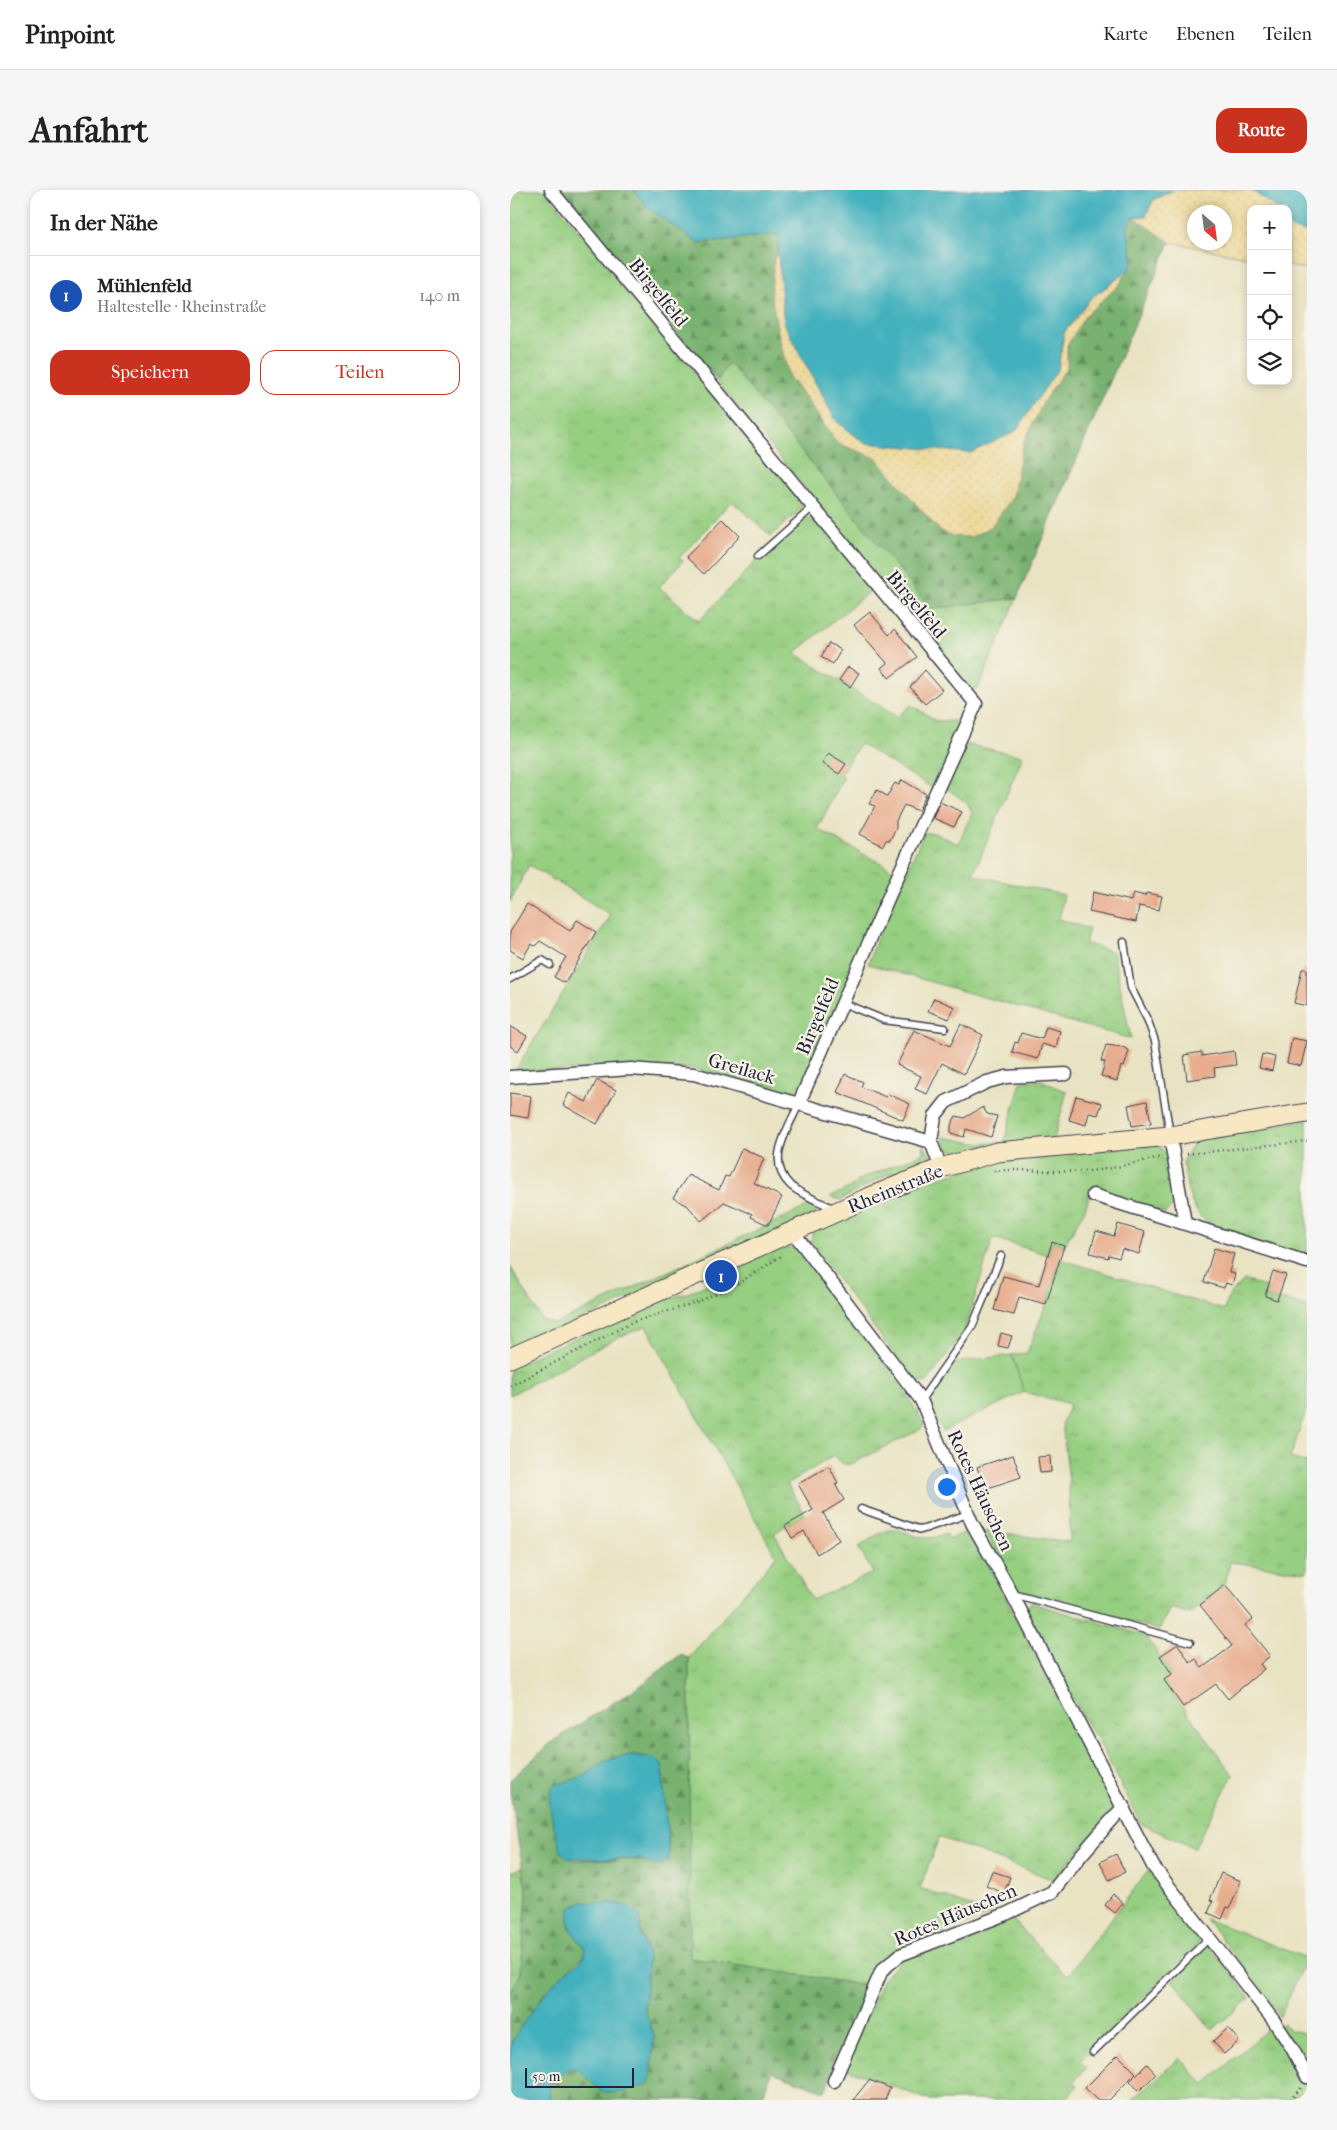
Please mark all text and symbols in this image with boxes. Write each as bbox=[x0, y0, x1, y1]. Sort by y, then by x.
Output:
text: Pinpoint bbox=[25, 21, 115, 49]
text: Karte bbox=[1103, 24, 1148, 45]
text: Ebenen bbox=[1176, 24, 1235, 45]
text: Teilen bbox=[1263, 24, 1312, 45]
button: Route bbox=[1216, 108, 1307, 153]
text: Anfahrt bbox=[30, 110, 148, 151]
north arrow bbox=[1187, 205, 1232, 250]
map controls bbox=[1247, 205, 1292, 385]
button: + bbox=[1247, 205, 1292, 250]
text: In der Nähe bbox=[50, 211, 158, 235]
button: − bbox=[1247, 250, 1292, 295]
street label: Birgelfeld bbox=[624, 254, 693, 332]
text: Mühlenfeld bbox=[97, 275, 192, 297]
text: 1 bbox=[63, 286, 69, 305]
text: 140 m bbox=[419, 286, 460, 305]
button: locate bbox=[1247, 295, 1292, 340]
text: Haltestelle · Rheinstraße bbox=[97, 297, 266, 316]
button: layers bbox=[1247, 340, 1292, 385]
button: Speichern bbox=[50, 350, 250, 395]
button: Teilen bbox=[260, 350, 460, 395]
street label: Birgelfeld bbox=[882, 566, 951, 643]
street label: Birgelfeld bbox=[792, 974, 844, 1058]
street label: Greilack bbox=[706, 1049, 778, 1089]
street label: Rheinstraße bbox=[844, 1160, 946, 1218]
pin: 1 bbox=[705, 1257, 737, 1295]
street label: Rotes Häuschen bbox=[942, 1426, 1018, 1555]
your location bbox=[934, 1474, 960, 1500]
street label: Rotes Häuschen bbox=[891, 1879, 1020, 1951]
scale bar bbox=[525, 2065, 634, 2088]
text: 50 m bbox=[532, 2068, 560, 2085]

